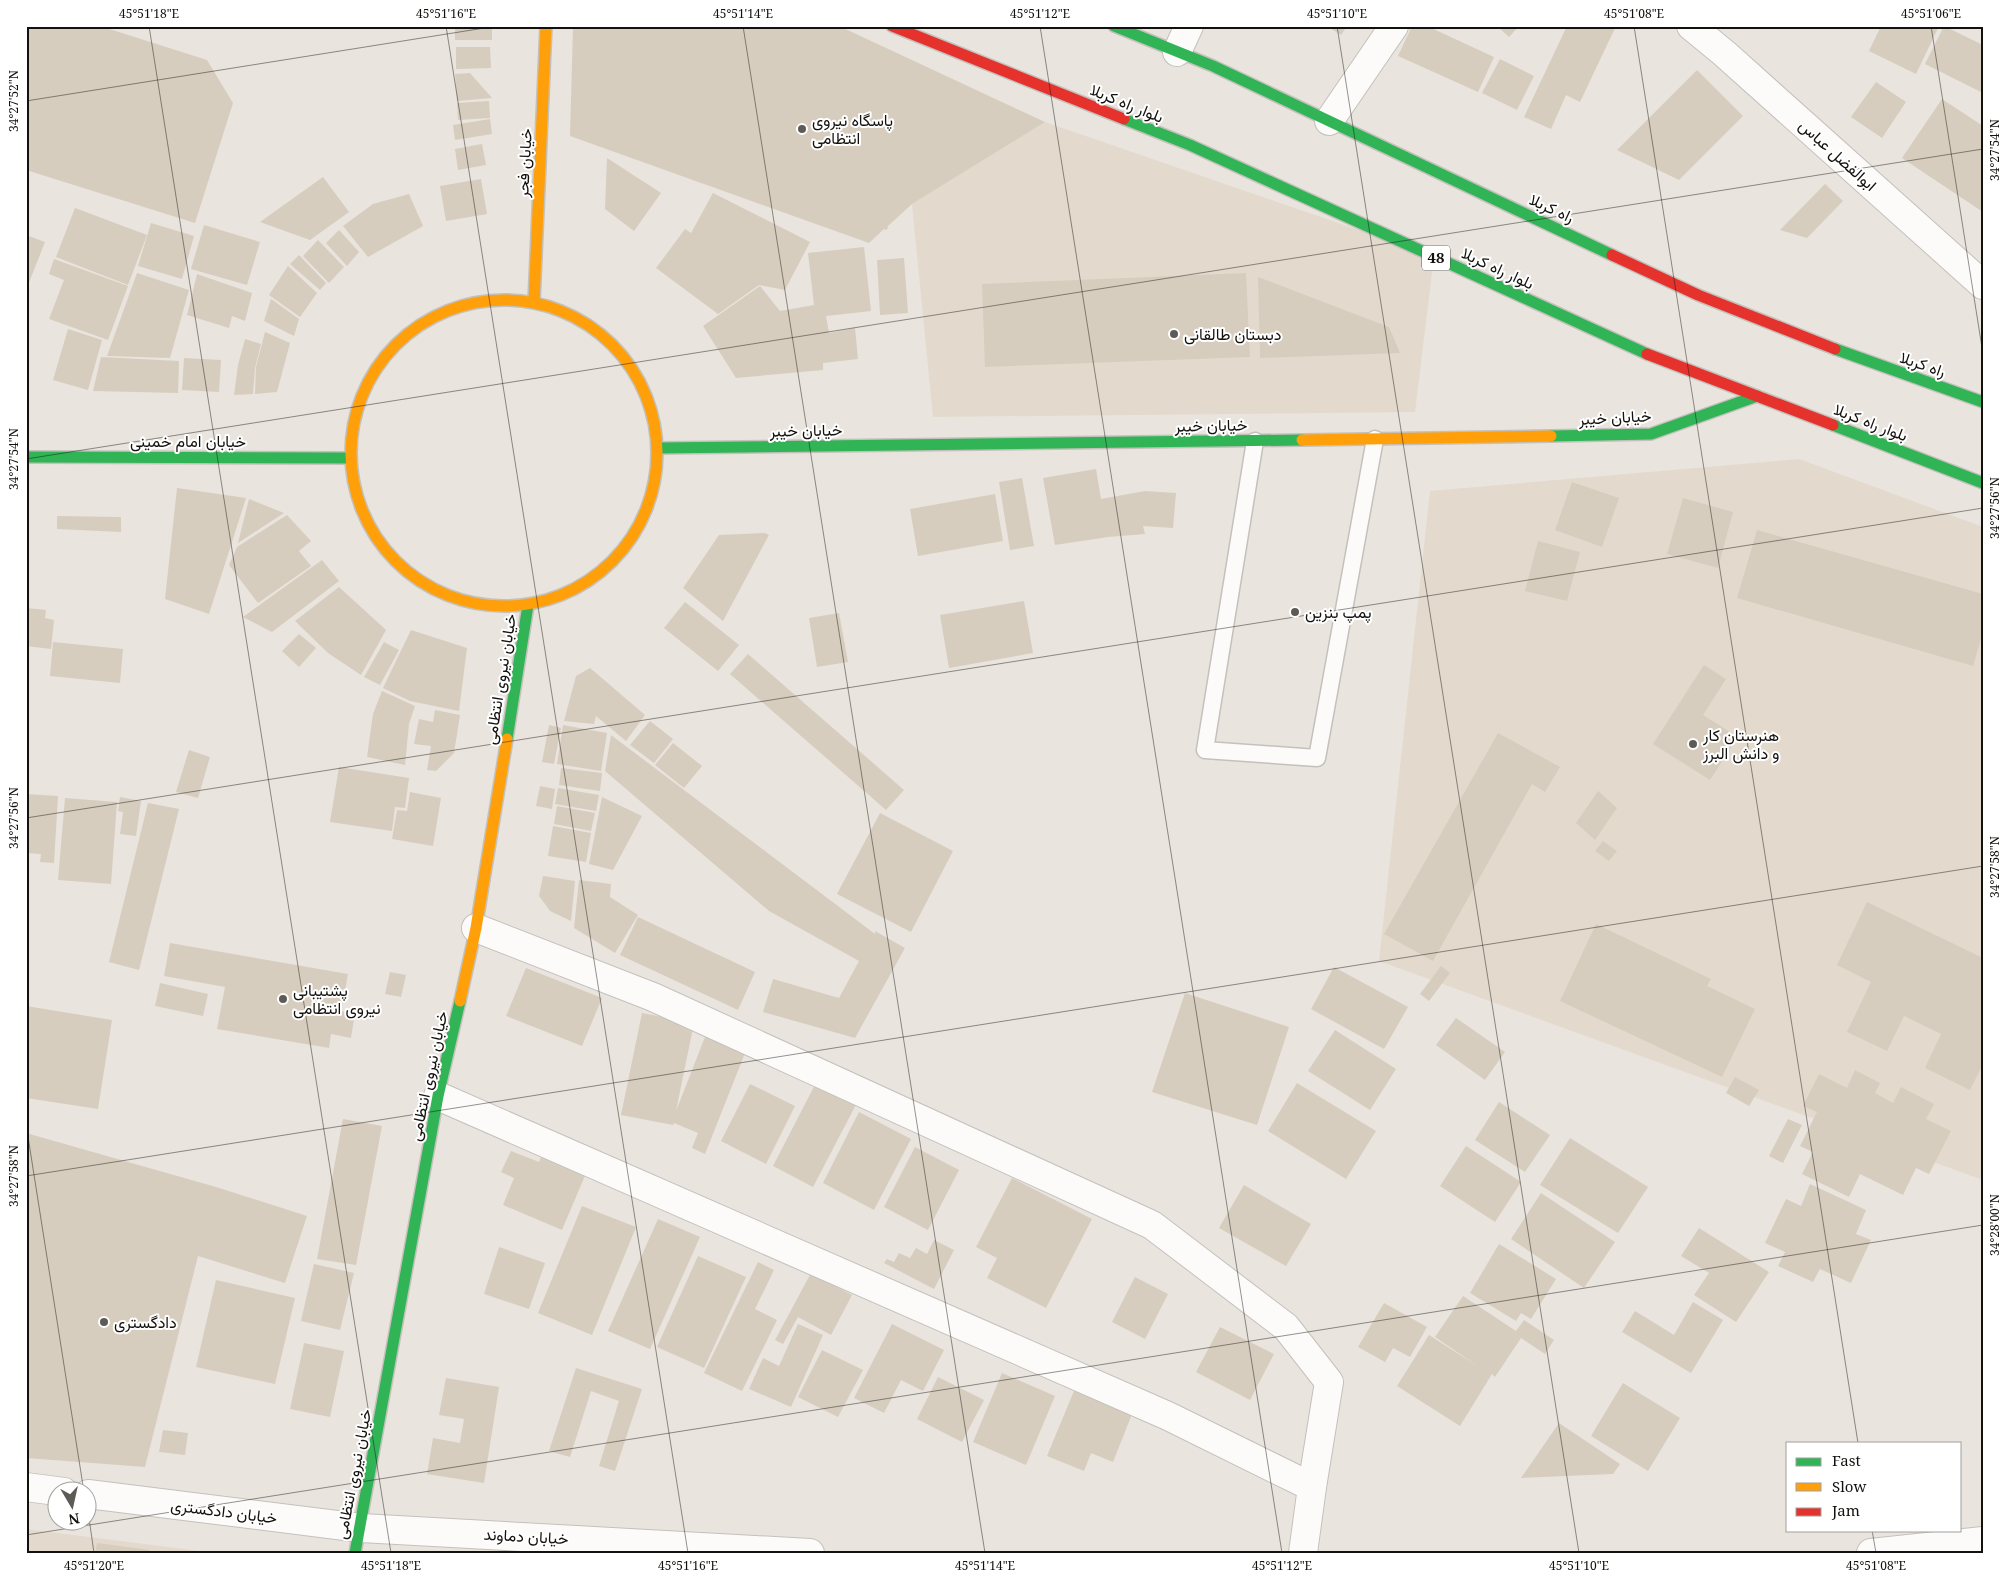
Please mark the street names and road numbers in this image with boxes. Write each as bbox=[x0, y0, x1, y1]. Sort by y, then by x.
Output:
street label: بلوار راه کربلا bbox=[1087, 78, 1167, 128]
street label: ابوالفضل عباس bbox=[1794, 114, 1882, 196]
street label: خیابان فجر bbox=[511, 128, 537, 199]
street label: راه کربلا bbox=[1526, 188, 1578, 228]
street label: بلوار راه کربلا bbox=[1458, 242, 1538, 294]
road number: 48 bbox=[1422, 246, 1450, 270]
street label: راه کربلا bbox=[1897, 346, 1949, 382]
street label: بلوار راه کربلا bbox=[1831, 398, 1911, 446]
street label: خیابان خیبر bbox=[1577, 404, 1652, 430]
street label: خیابان خیبر bbox=[1173, 413, 1248, 437]
street label: خیابان خیبر bbox=[768, 418, 843, 442]
street label: خیابان امام خمینی bbox=[130, 430, 246, 452]
street label: خیابان نیروی انتظامی bbox=[479, 612, 521, 746]
street label: خیابان نیروی انتظامی bbox=[403, 1009, 453, 1143]
street label: خیابان نیروی انتظامی bbox=[330, 1407, 376, 1541]
street label: خیابان دادگستری bbox=[169, 1494, 279, 1528]
street label: خیابان دماوند bbox=[483, 1523, 569, 1549]

